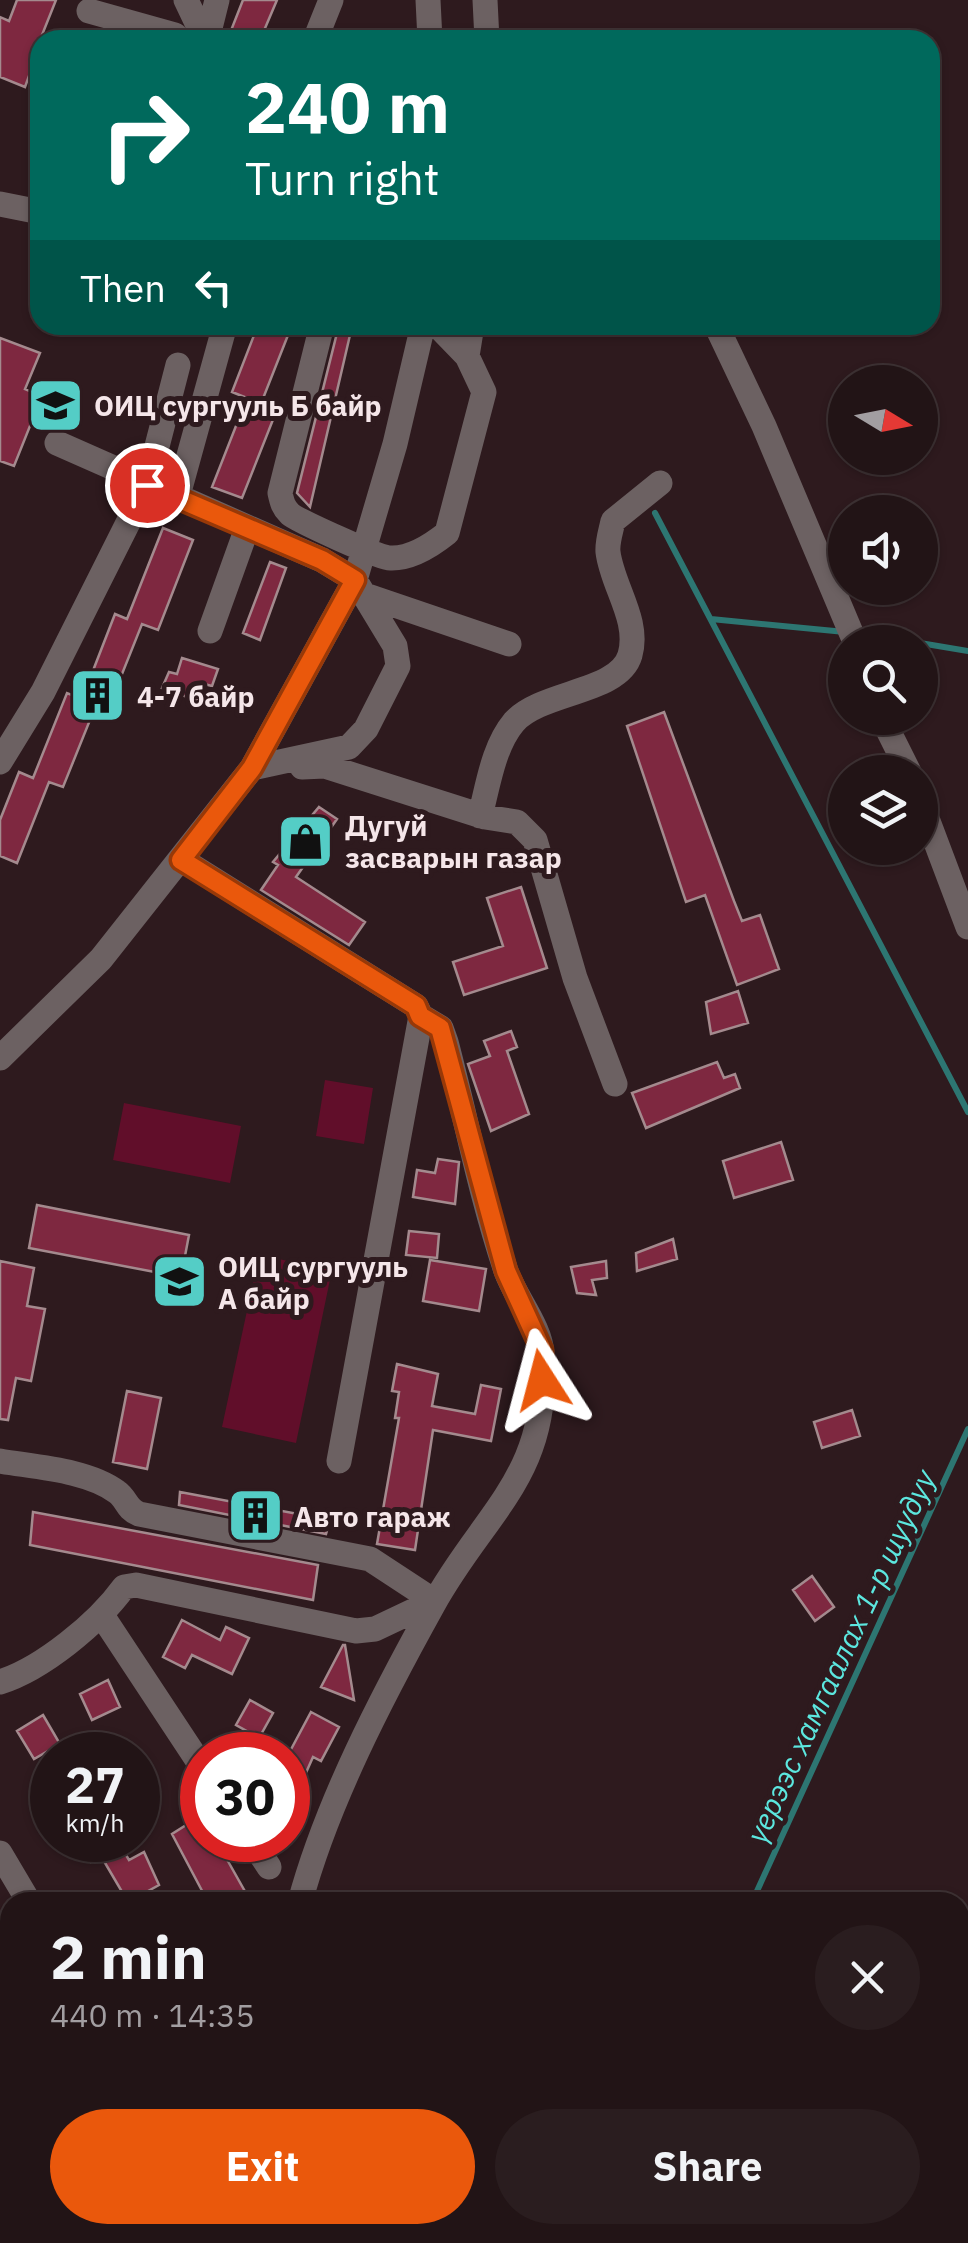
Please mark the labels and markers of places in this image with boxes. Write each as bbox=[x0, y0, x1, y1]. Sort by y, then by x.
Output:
school or university icon: ОИЦ сургууль Б байр bbox=[25, 375, 85, 435]
place label: ОИЦ сургууль Б байр bbox=[94, 387, 382, 424]
pin bbox=[105, 443, 190, 528]
building icon: 4-7 байр bbox=[68, 666, 128, 726]
place label: 4-7 байр bbox=[137, 678, 254, 715]
place label: Дугуй засварын газар bbox=[345, 807, 562, 876]
shop icon: Дугуй засварын газар bbox=[276, 811, 336, 871]
place label: ОИЦ сургууль А байр bbox=[218, 1248, 408, 1317]
school or university icon: ОИЦ сургууль А байр bbox=[149, 1252, 209, 1312]
building icon: Авто гараж bbox=[225, 1486, 285, 1546]
place label: Авто гараж bbox=[294, 1498, 451, 1535]

